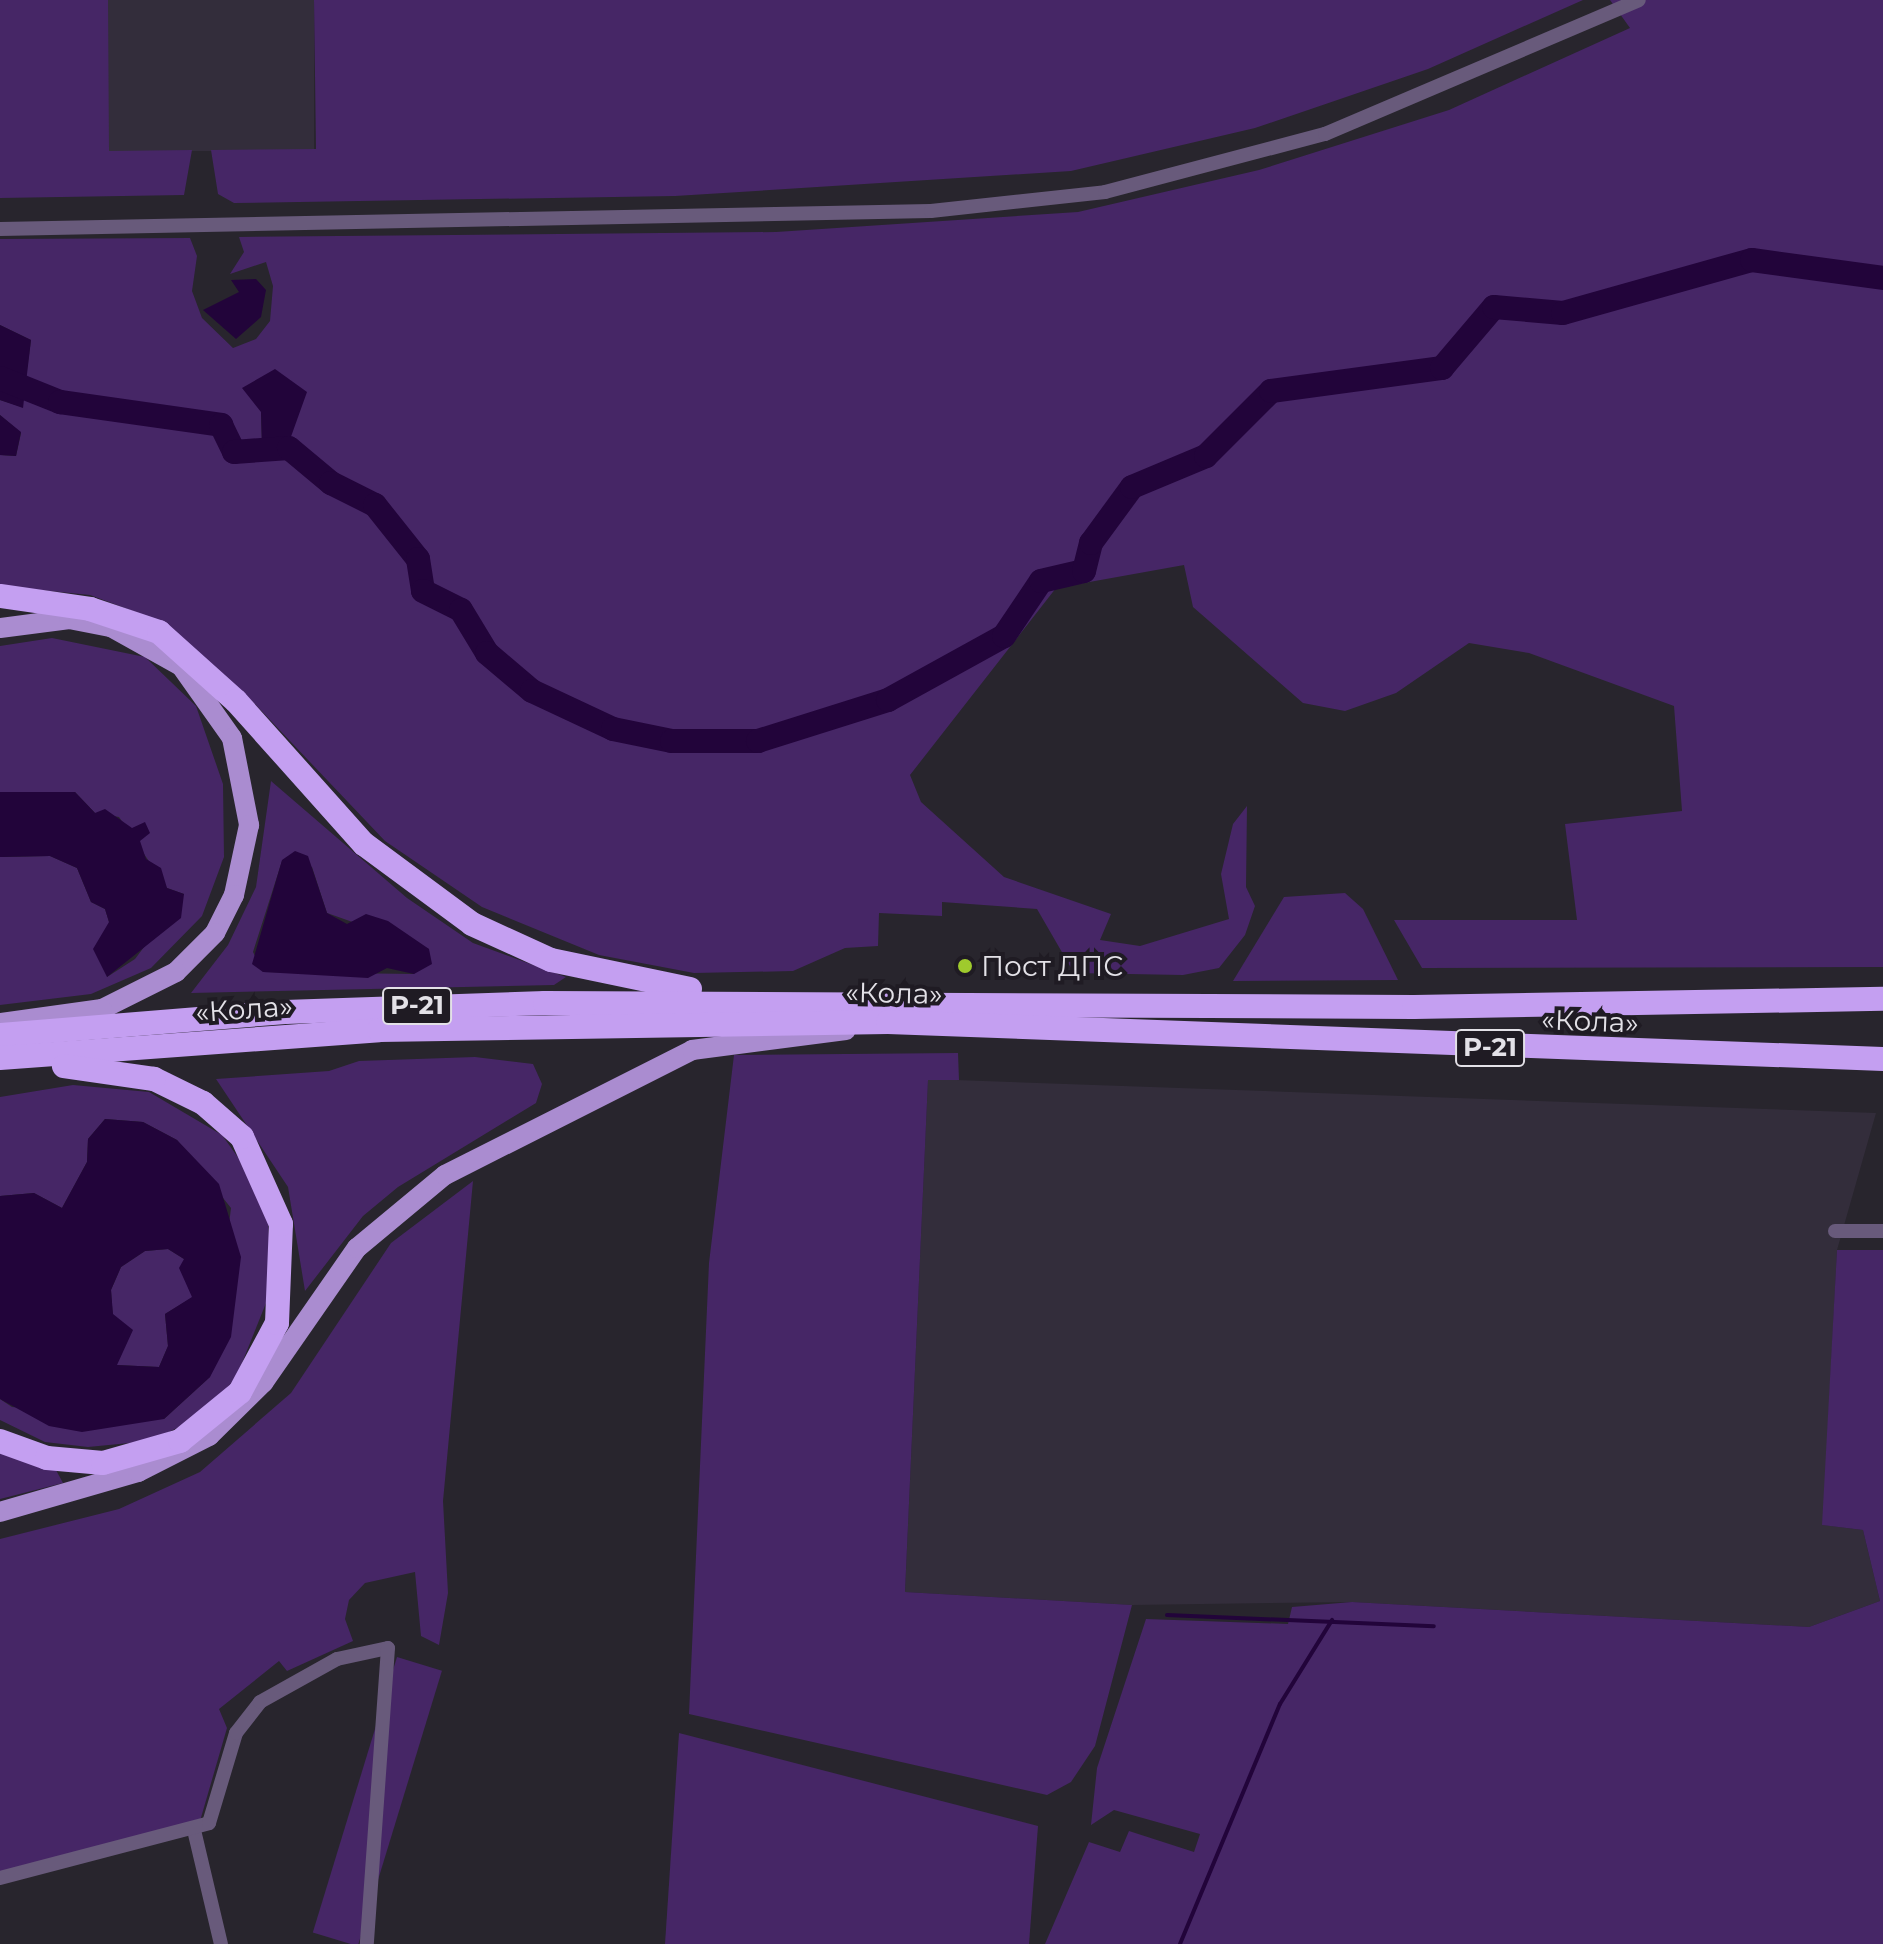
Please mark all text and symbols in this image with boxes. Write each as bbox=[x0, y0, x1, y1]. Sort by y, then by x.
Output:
place label: Пост ДПС bbox=[981, 949, 1123, 983]
marker: Пост ДПС bbox=[956, 957, 974, 975]
street label: «Кола» bbox=[845, 975, 943, 1011]
road number: Р-21 bbox=[381, 984, 453, 1028]
street label: «Кола» bbox=[194, 989, 294, 1029]
street label: «Кола» bbox=[1541, 1003, 1639, 1039]
road number: Р-21 bbox=[1454, 1026, 1526, 1070]

